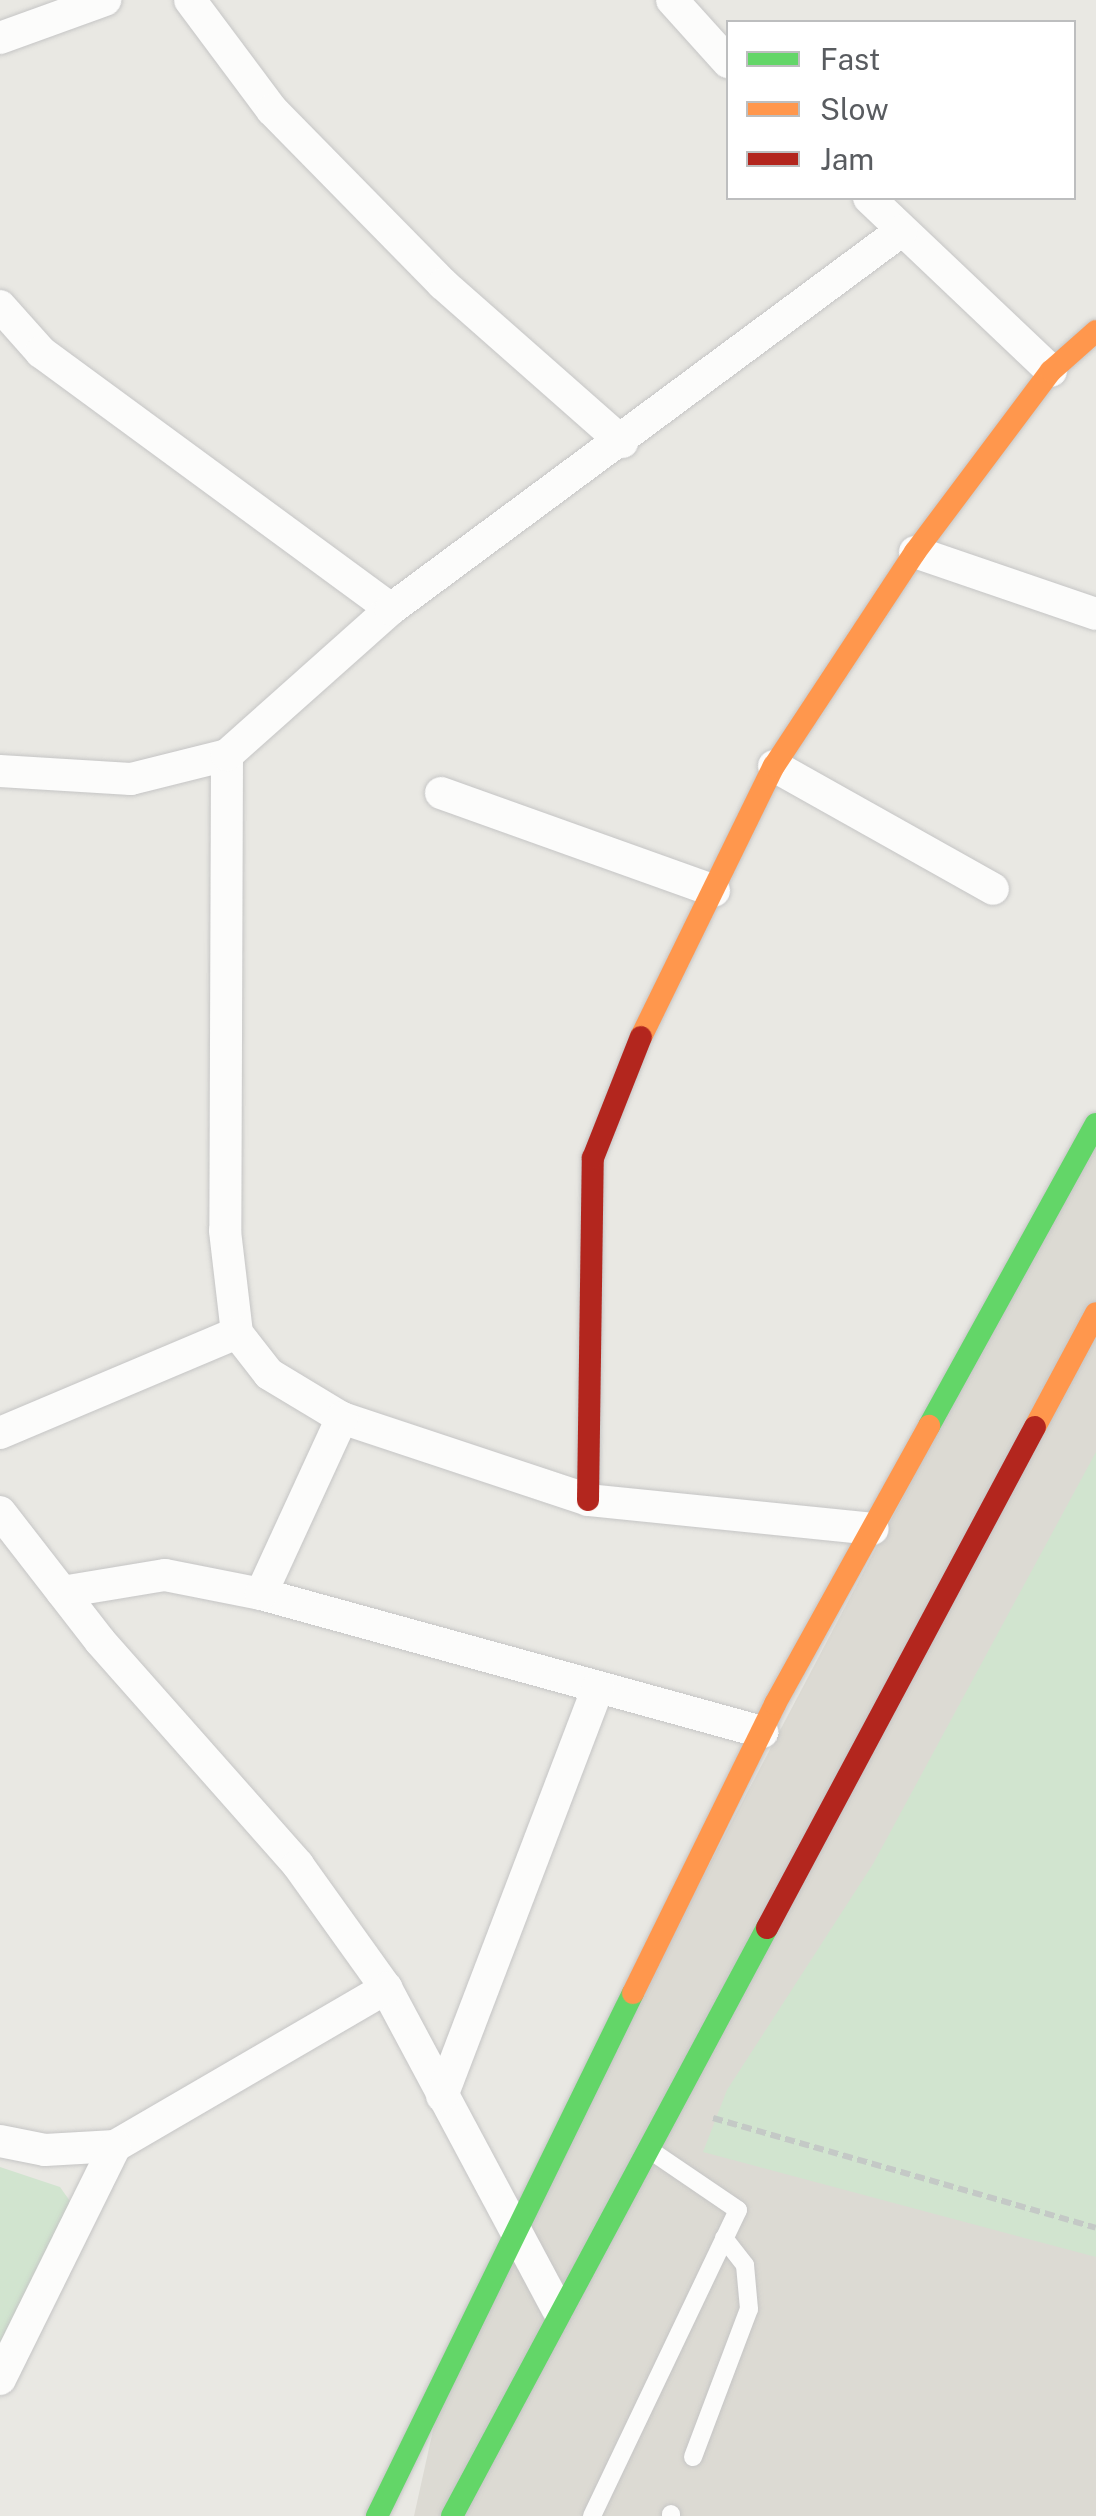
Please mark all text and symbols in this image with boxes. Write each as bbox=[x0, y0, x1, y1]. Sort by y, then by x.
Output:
legend bbox=[726, 20, 1076, 200]
text: Fast bbox=[820, 41, 880, 77]
text: Slow bbox=[820, 91, 889, 127]
text: Jam bbox=[820, 141, 874, 177]

